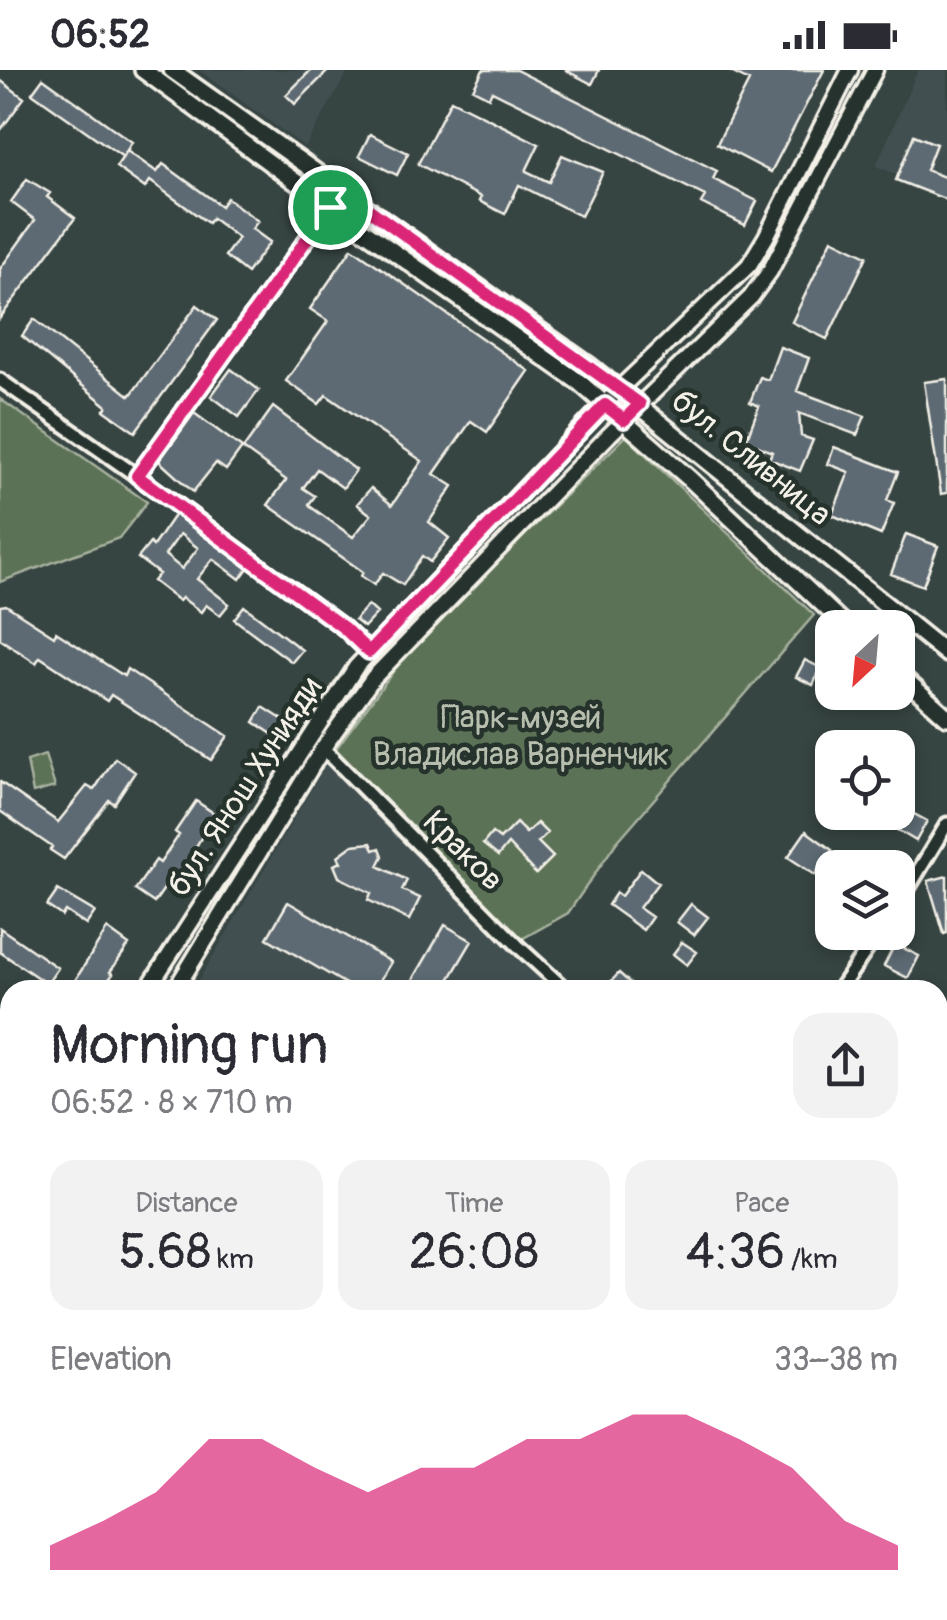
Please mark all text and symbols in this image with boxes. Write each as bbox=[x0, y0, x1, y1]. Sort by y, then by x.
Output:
text: 06:52 bbox=[50, 11, 150, 59]
pin bbox=[288, 165, 373, 250]
icon: arrive bbox=[303, 180, 358, 235]
street label: бул. Сливница bbox=[663, 381, 839, 535]
north arrow bbox=[815, 610, 915, 710]
map controls bbox=[815, 610, 915, 950]
street label: бул. Янош Хунияди bbox=[159, 670, 331, 904]
park label: Парк-музей Владислав Варненчик bbox=[373, 698, 669, 775]
button: locate bbox=[815, 730, 915, 830]
street label: Краков bbox=[414, 802, 512, 900]
button: layers bbox=[815, 850, 915, 950]
text: Morning run bbox=[50, 1011, 328, 1080]
button: share bbox=[793, 1013, 898, 1118]
text: 06:52 · 8 × 710 m bbox=[50, 1083, 293, 1123]
text: Distance bbox=[135, 1186, 238, 1221]
text: Time bbox=[445, 1186, 503, 1221]
text: Pace bbox=[734, 1186, 789, 1221]
text: 5.68 bbox=[119, 1221, 211, 1284]
text: 26:08 bbox=[409, 1221, 539, 1284]
text: 4:36 bbox=[686, 1221, 785, 1284]
text: km bbox=[211, 1242, 254, 1277]
text: /km bbox=[785, 1242, 838, 1277]
text: Elevation bbox=[50, 1340, 172, 1380]
text: 33–38 m bbox=[774, 1340, 898, 1380]

